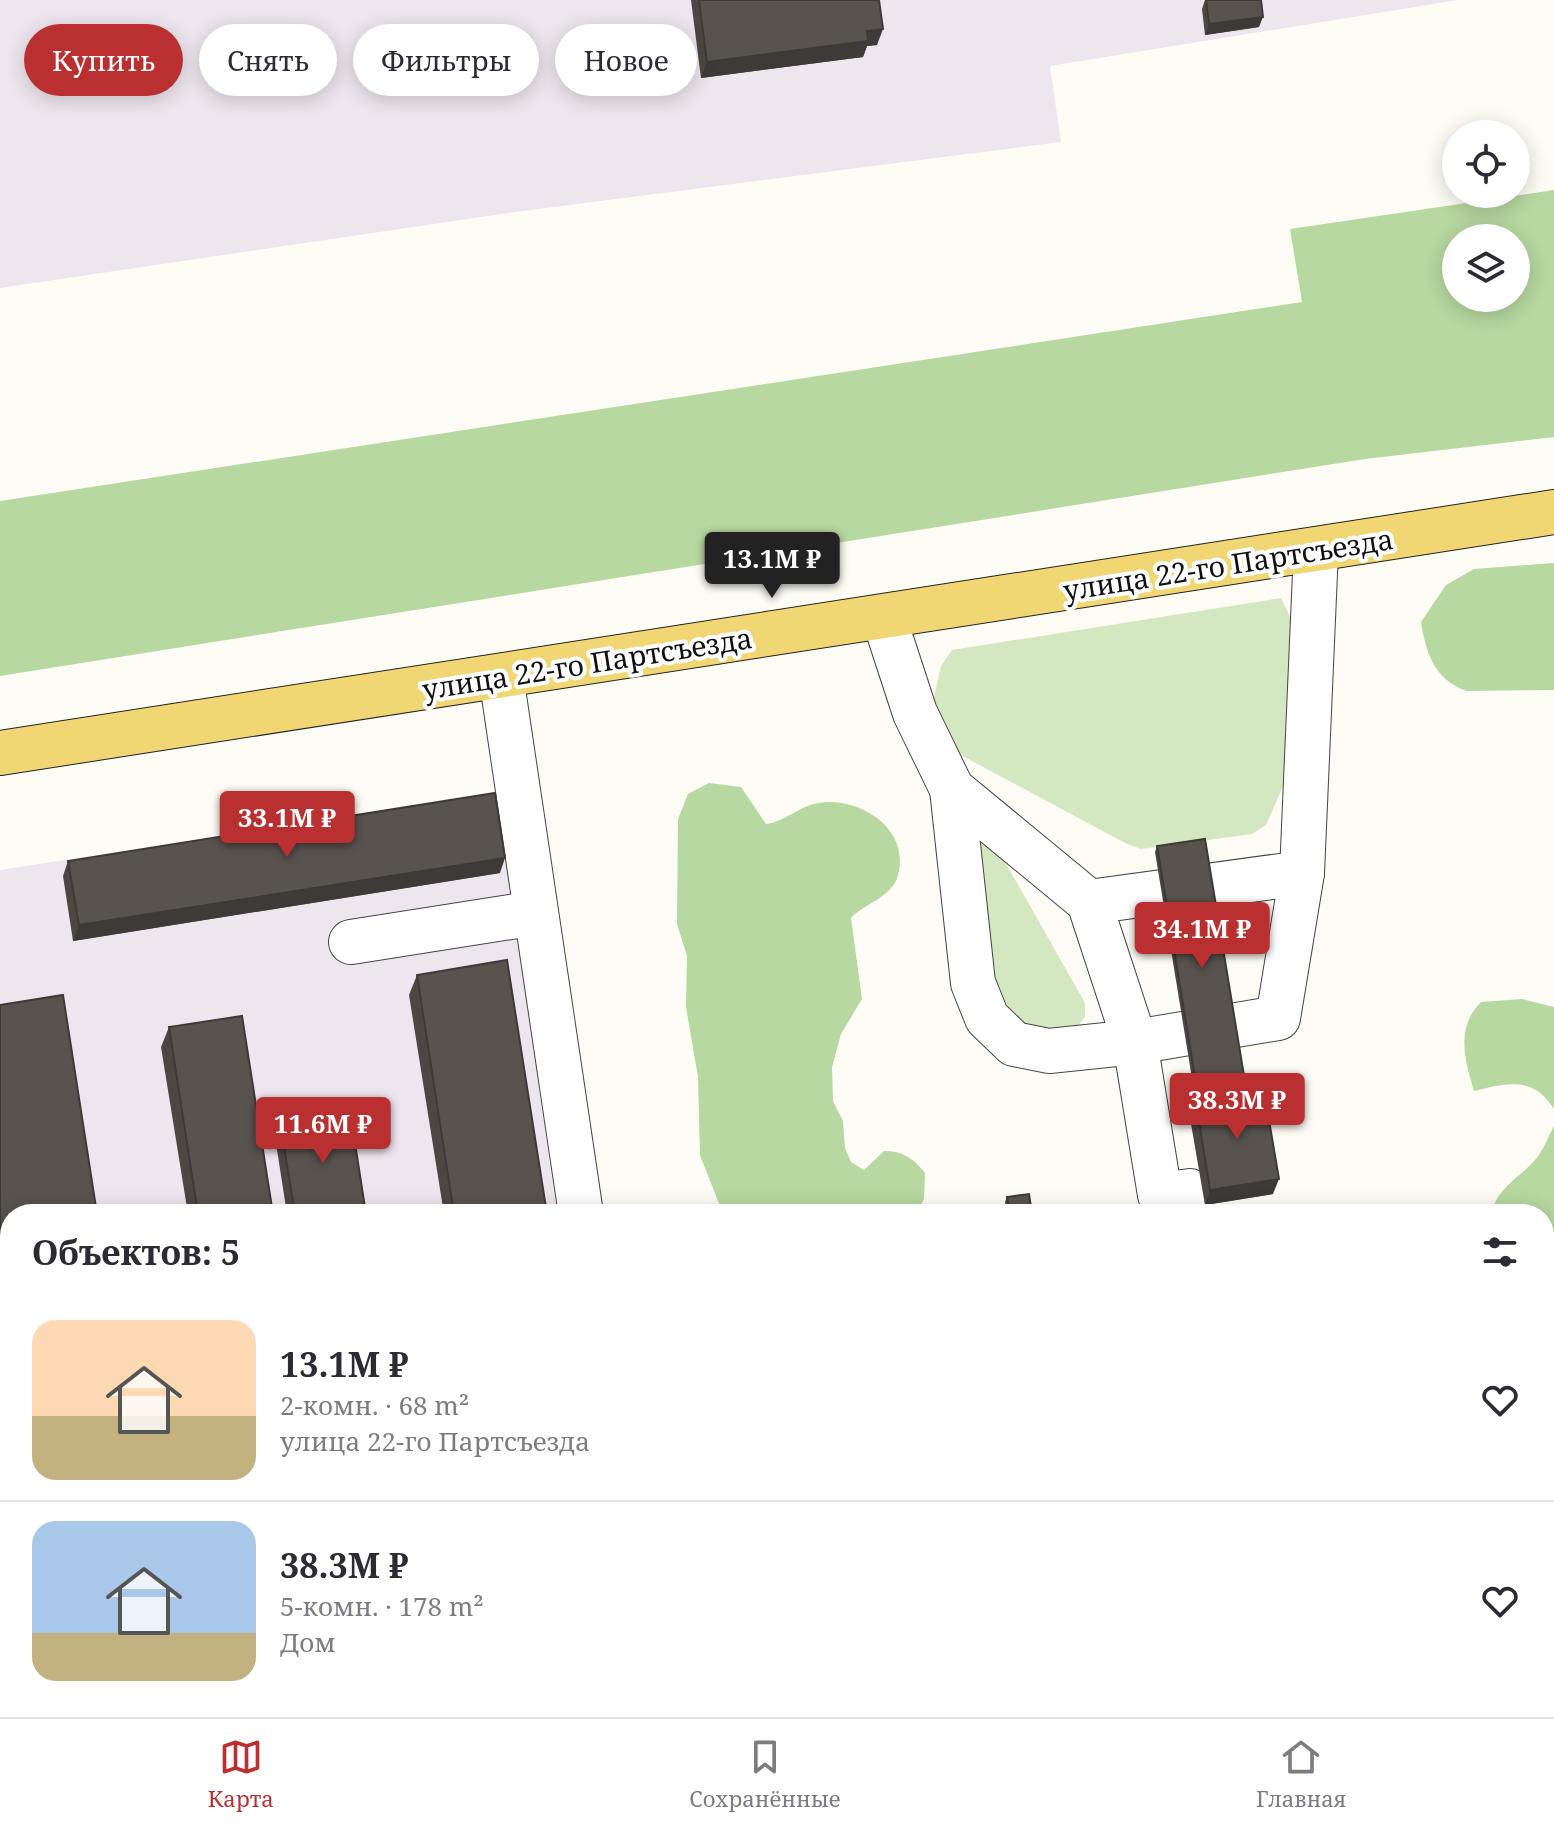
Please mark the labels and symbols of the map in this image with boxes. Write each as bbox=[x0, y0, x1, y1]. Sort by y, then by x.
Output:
street label: улица 22-го Партсъезда bbox=[1060, 519, 1396, 609]
pin: 13.1M ₽ bbox=[698, 532, 846, 600]
street label: улица 22-го Партсъезда bbox=[419, 618, 755, 708]
pin: 33.1M ₽ bbox=[213, 791, 361, 859]
pin: 34.1M ₽ bbox=[1128, 902, 1276, 970]
pin: 38.3M ₽ bbox=[1163, 1073, 1311, 1141]
pin: 11.6M ₽ bbox=[249, 1097, 397, 1165]

